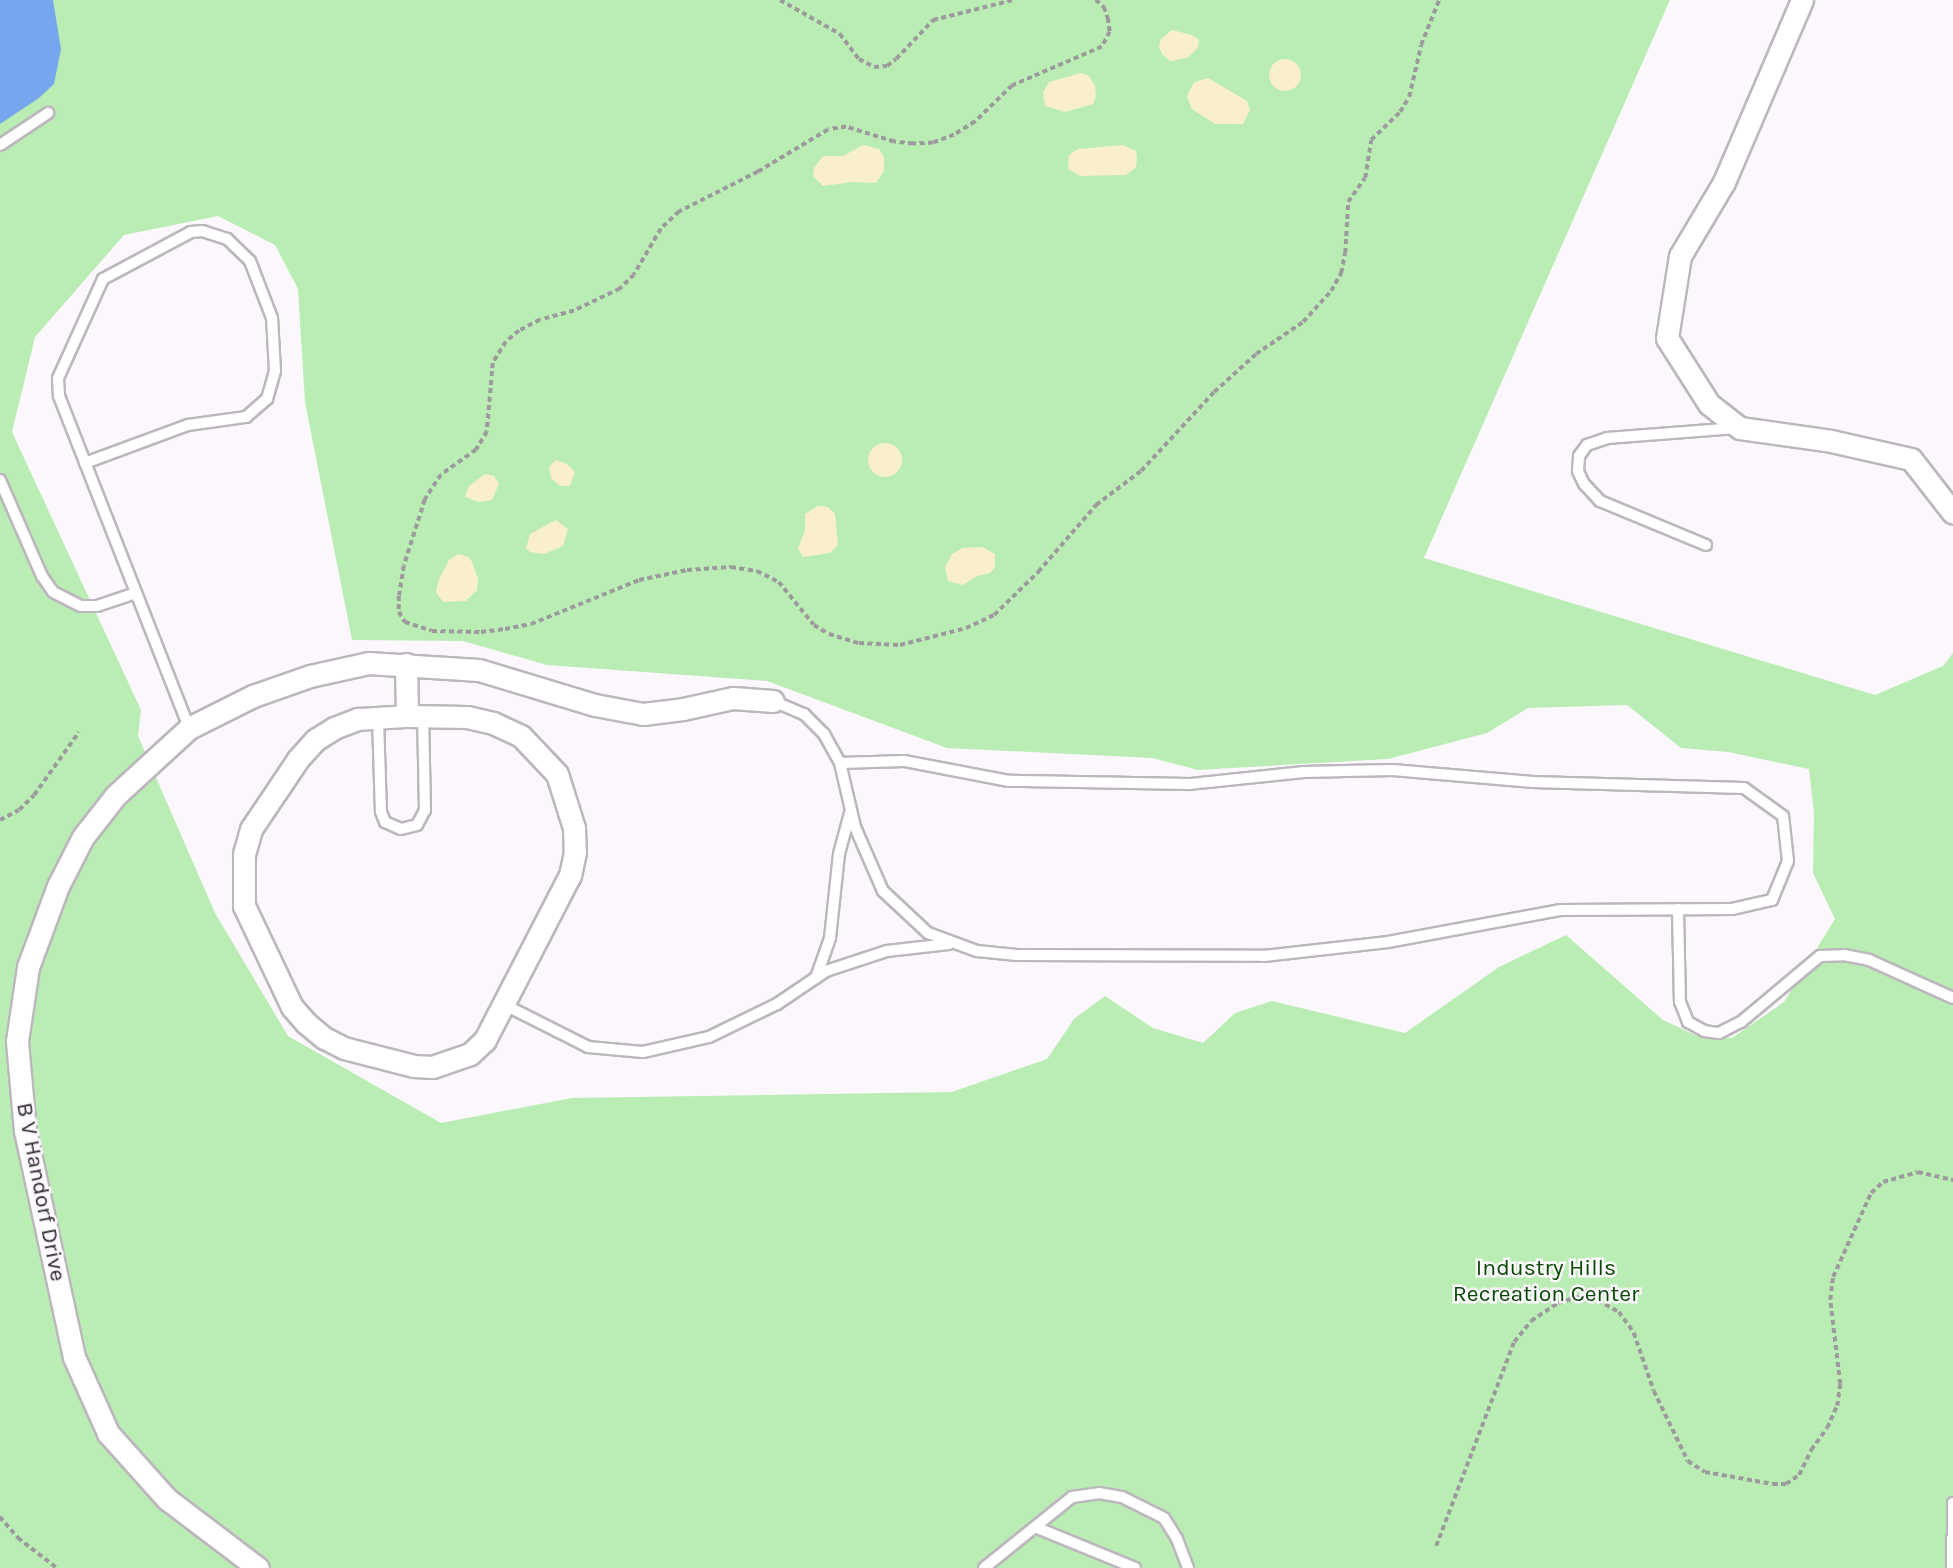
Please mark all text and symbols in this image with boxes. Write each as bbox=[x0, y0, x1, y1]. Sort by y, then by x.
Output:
street label: B V Handorf Drive bbox=[10, 1100, 72, 1284]
park label: Industry Hills Recreation Center bbox=[1453, 1254, 1639, 1308]

